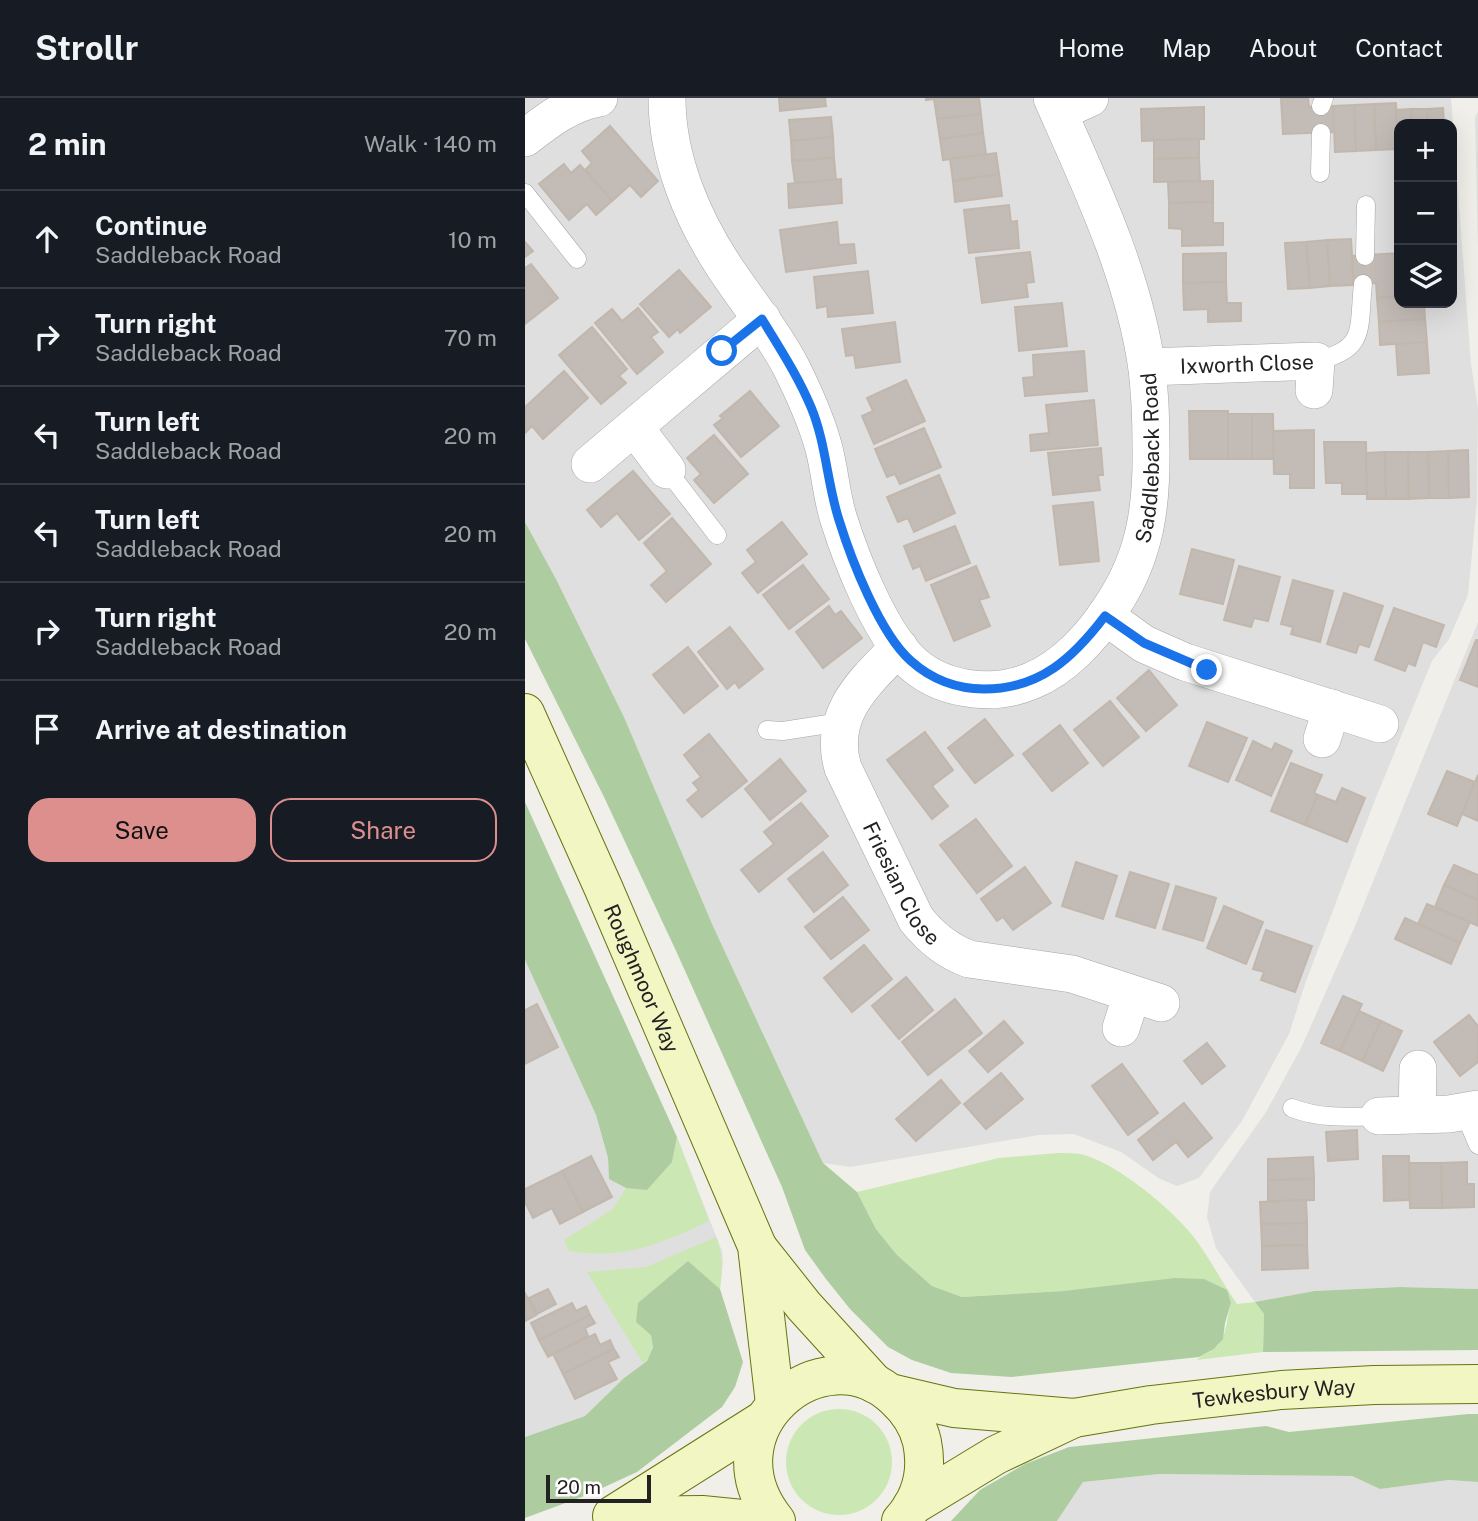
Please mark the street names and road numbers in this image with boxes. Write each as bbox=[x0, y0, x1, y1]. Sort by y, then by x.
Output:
street label: Ixworth Close bbox=[1180, 349, 1314, 378]
street label: Saddleback Road bbox=[1129, 372, 1164, 546]
street label: Friesian Close bbox=[858, 817, 945, 950]
street label: Roughmoor Way bbox=[599, 900, 685, 1056]
street label: Tewkesbury Way bbox=[1191, 1374, 1356, 1413]

